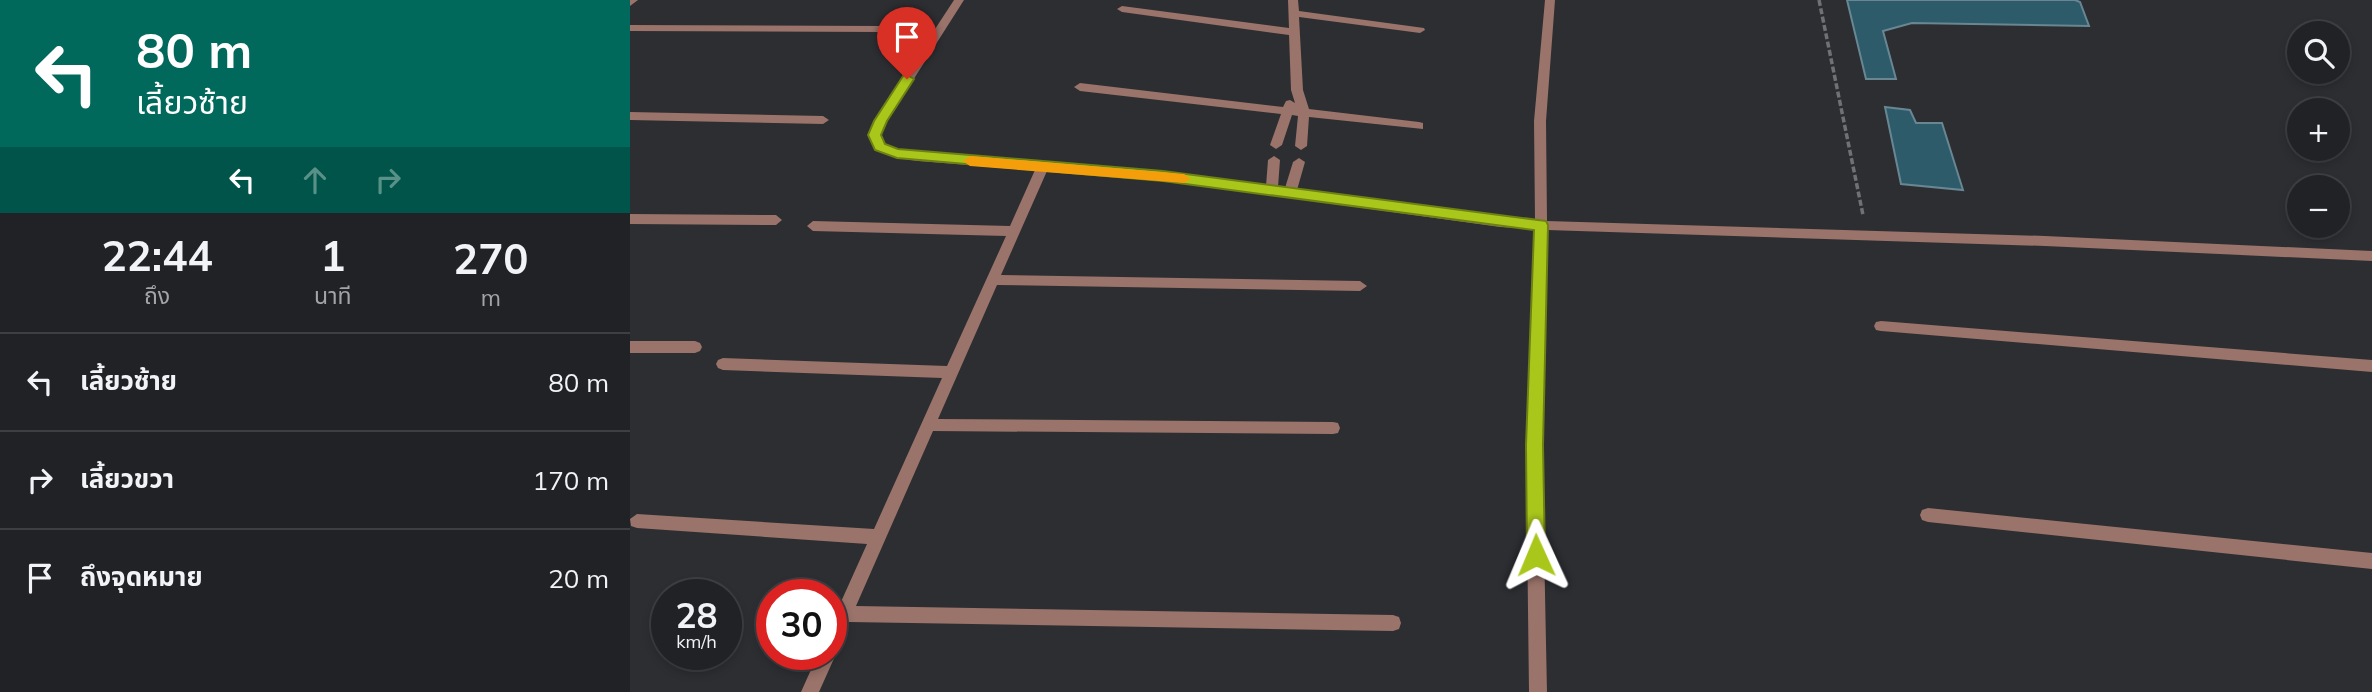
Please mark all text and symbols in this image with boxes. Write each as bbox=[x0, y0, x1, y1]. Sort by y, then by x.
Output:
pin bbox=[877, 7, 937, 79]
icon: arrive bbox=[888, 18, 926, 56]
text: 80 m bbox=[136, 19, 252, 80]
map controls bbox=[2287, 21, 2350, 238]
button: search bbox=[2287, 21, 2350, 84]
icon: left bbox=[21, 28, 112, 119]
text: เลี้ยวซ้าย bbox=[136, 82, 248, 122]
button: + bbox=[2287, 98, 2350, 161]
icon: left bbox=[223, 161, 261, 199]
icon: ahead bbox=[296, 161, 334, 199]
icon: right bbox=[369, 161, 407, 199]
button: − bbox=[2287, 175, 2350, 238]
text: 22:44 bbox=[101, 229, 213, 282]
text: 1 bbox=[320, 229, 345, 282]
text: 270 bbox=[453, 232, 529, 285]
text: ถึง bbox=[144, 281, 170, 310]
text: นาที bbox=[314, 281, 352, 310]
text: m bbox=[481, 283, 501, 312]
icon: left bbox=[21, 363, 59, 401]
text: เลี้ยวซ้าย bbox=[80, 364, 177, 397]
text: 80 m bbox=[548, 366, 609, 399]
icon: right bbox=[21, 461, 59, 499]
text: เลี้ยวขวา bbox=[80, 462, 174, 495]
text: 170 m bbox=[533, 464, 609, 497]
position arrow bbox=[1499, 518, 1573, 592]
icon: arrive bbox=[21, 559, 59, 597]
text: ถึงจุดหมาย bbox=[80, 560, 203, 593]
text: 20 m bbox=[548, 562, 609, 595]
speed limit sign: 30 bbox=[756, 579, 847, 670]
text: 28 bbox=[675, 593, 718, 637]
text: km/h bbox=[676, 630, 717, 653]

